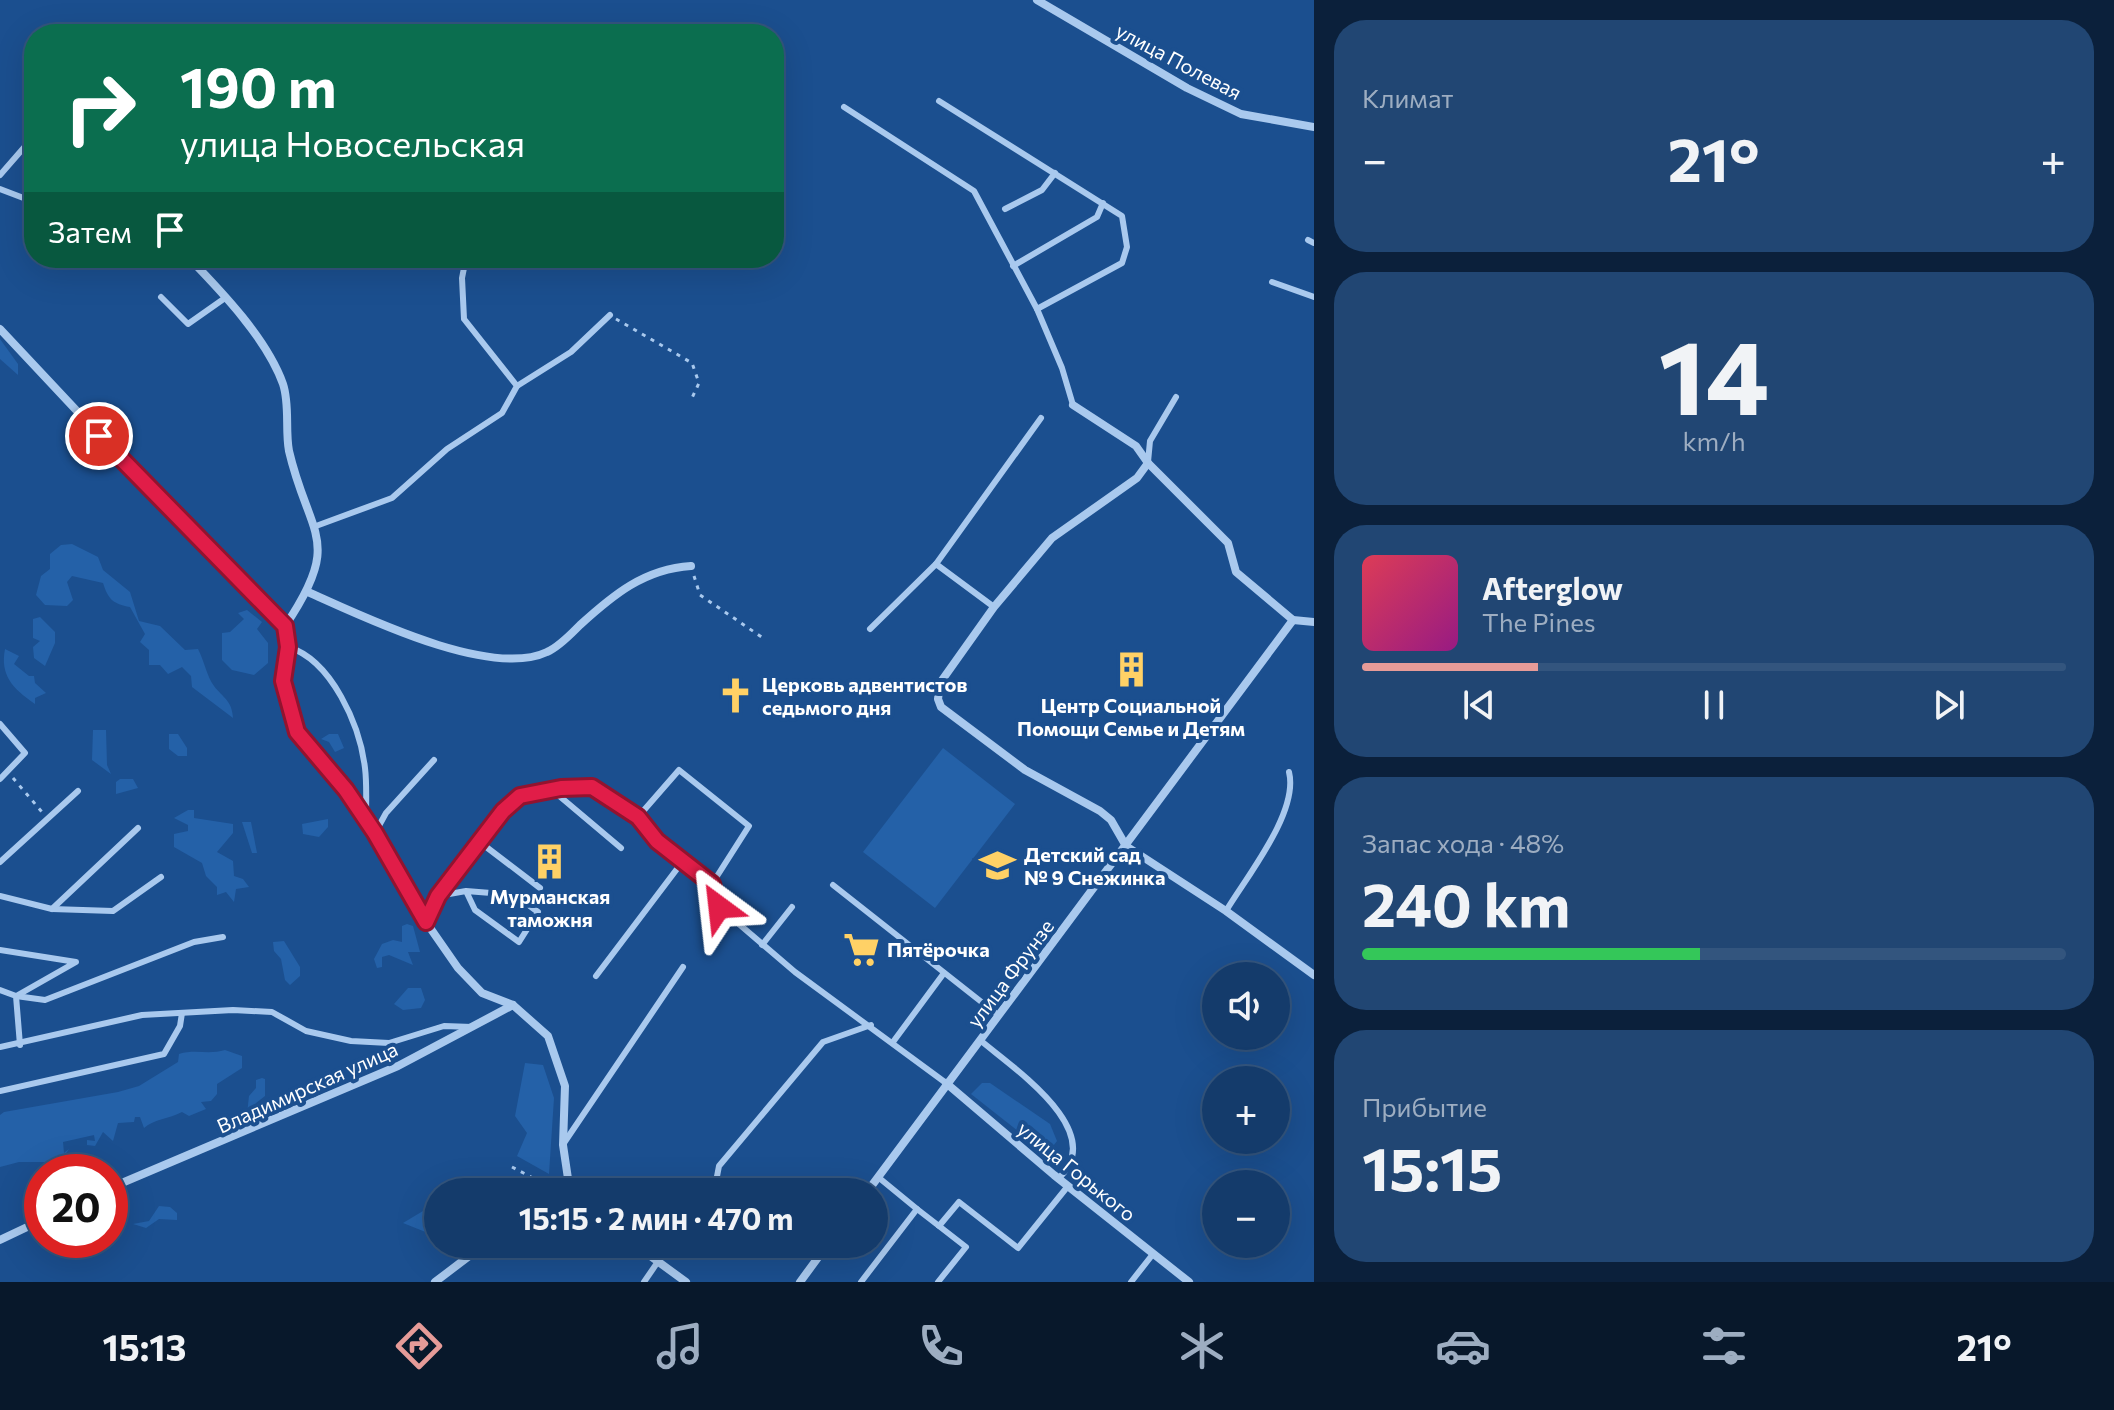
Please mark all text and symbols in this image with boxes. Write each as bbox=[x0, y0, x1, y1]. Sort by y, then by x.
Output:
street label: улица Полевая bbox=[1112, 18, 1246, 104]
text: 190 m bbox=[180, 51, 337, 120]
icon: right bbox=[48, 56, 152, 160]
text: Климат bbox=[1362, 82, 1454, 113]
text: улица Новосельская bbox=[180, 120, 525, 164]
text: 21° bbox=[1668, 121, 1760, 194]
text: − bbox=[1362, 131, 1387, 185]
text: + bbox=[2040, 131, 2066, 185]
icon: arrive bbox=[148, 208, 192, 252]
text: Затем bbox=[48, 212, 132, 249]
text: 14 bbox=[1659, 309, 1769, 436]
pin bbox=[65, 402, 133, 470]
icon: arrive bbox=[77, 414, 121, 458]
text: km/h bbox=[1682, 425, 1746, 456]
text: Afterglow bbox=[1482, 569, 1623, 606]
text: The Pines bbox=[1482, 606, 1596, 637]
building icon: Центр Социальной Помощи Семье и Детям bbox=[1112, 651, 1150, 689]
place label: Церковь адвентистов седьмого дня bbox=[762, 672, 967, 719]
church icon: Церковь адвентистов седьмого дня bbox=[717, 676, 755, 714]
icon: previous bbox=[1457, 683, 1501, 727]
icon: pause bbox=[1692, 683, 1736, 727]
icon: next bbox=[1927, 683, 1971, 727]
place label: Центр Социальной Помощи Семье и Детям bbox=[1017, 693, 1245, 740]
text: Запас хода · 48% bbox=[1362, 827, 1564, 858]
building icon: Мурманская таможня bbox=[531, 842, 569, 880]
place label: Детский сад № 9 Снежинка bbox=[1024, 842, 1165, 889]
school or university icon: Детский сад № 9 Снежинка bbox=[979, 847, 1017, 885]
position arrow bbox=[677, 865, 761, 949]
text: 240 km bbox=[1362, 866, 1570, 939]
place label: Мурманская таможня bbox=[490, 884, 610, 931]
street label: улица Фрунзе bbox=[962, 914, 1058, 1032]
supermarket icon: Пятёрочка bbox=[842, 930, 880, 968]
place label: Пятёрочка bbox=[887, 937, 990, 961]
map controls bbox=[1202, 962, 1290, 1258]
button: sound bbox=[1202, 962, 1290, 1050]
street label: Владимирская улица bbox=[213, 1036, 401, 1138]
button: + bbox=[1202, 1066, 1290, 1154]
text: Прибытие bbox=[1362, 1091, 1487, 1122]
street label: улица Горького bbox=[1013, 1116, 1141, 1226]
text: 15:15 bbox=[1362, 1130, 1502, 1203]
speed limit sign: 20 bbox=[24, 1154, 128, 1258]
button: − bbox=[1202, 1170, 1290, 1258]
text: 15:15 · 2 мин · 470 m bbox=[519, 1199, 793, 1236]
icon: directions bbox=[391, 1318, 447, 1374]
icon: music bbox=[652, 1318, 708, 1374]
icon: phone bbox=[913, 1318, 969, 1374]
icon: climate bbox=[1174, 1318, 1230, 1374]
icon: car bbox=[1435, 1318, 1491, 1374]
icon: filters bbox=[1696, 1318, 1752, 1374]
text: 15:13 bbox=[102, 1324, 186, 1368]
text: 21° bbox=[1956, 1324, 2012, 1368]

